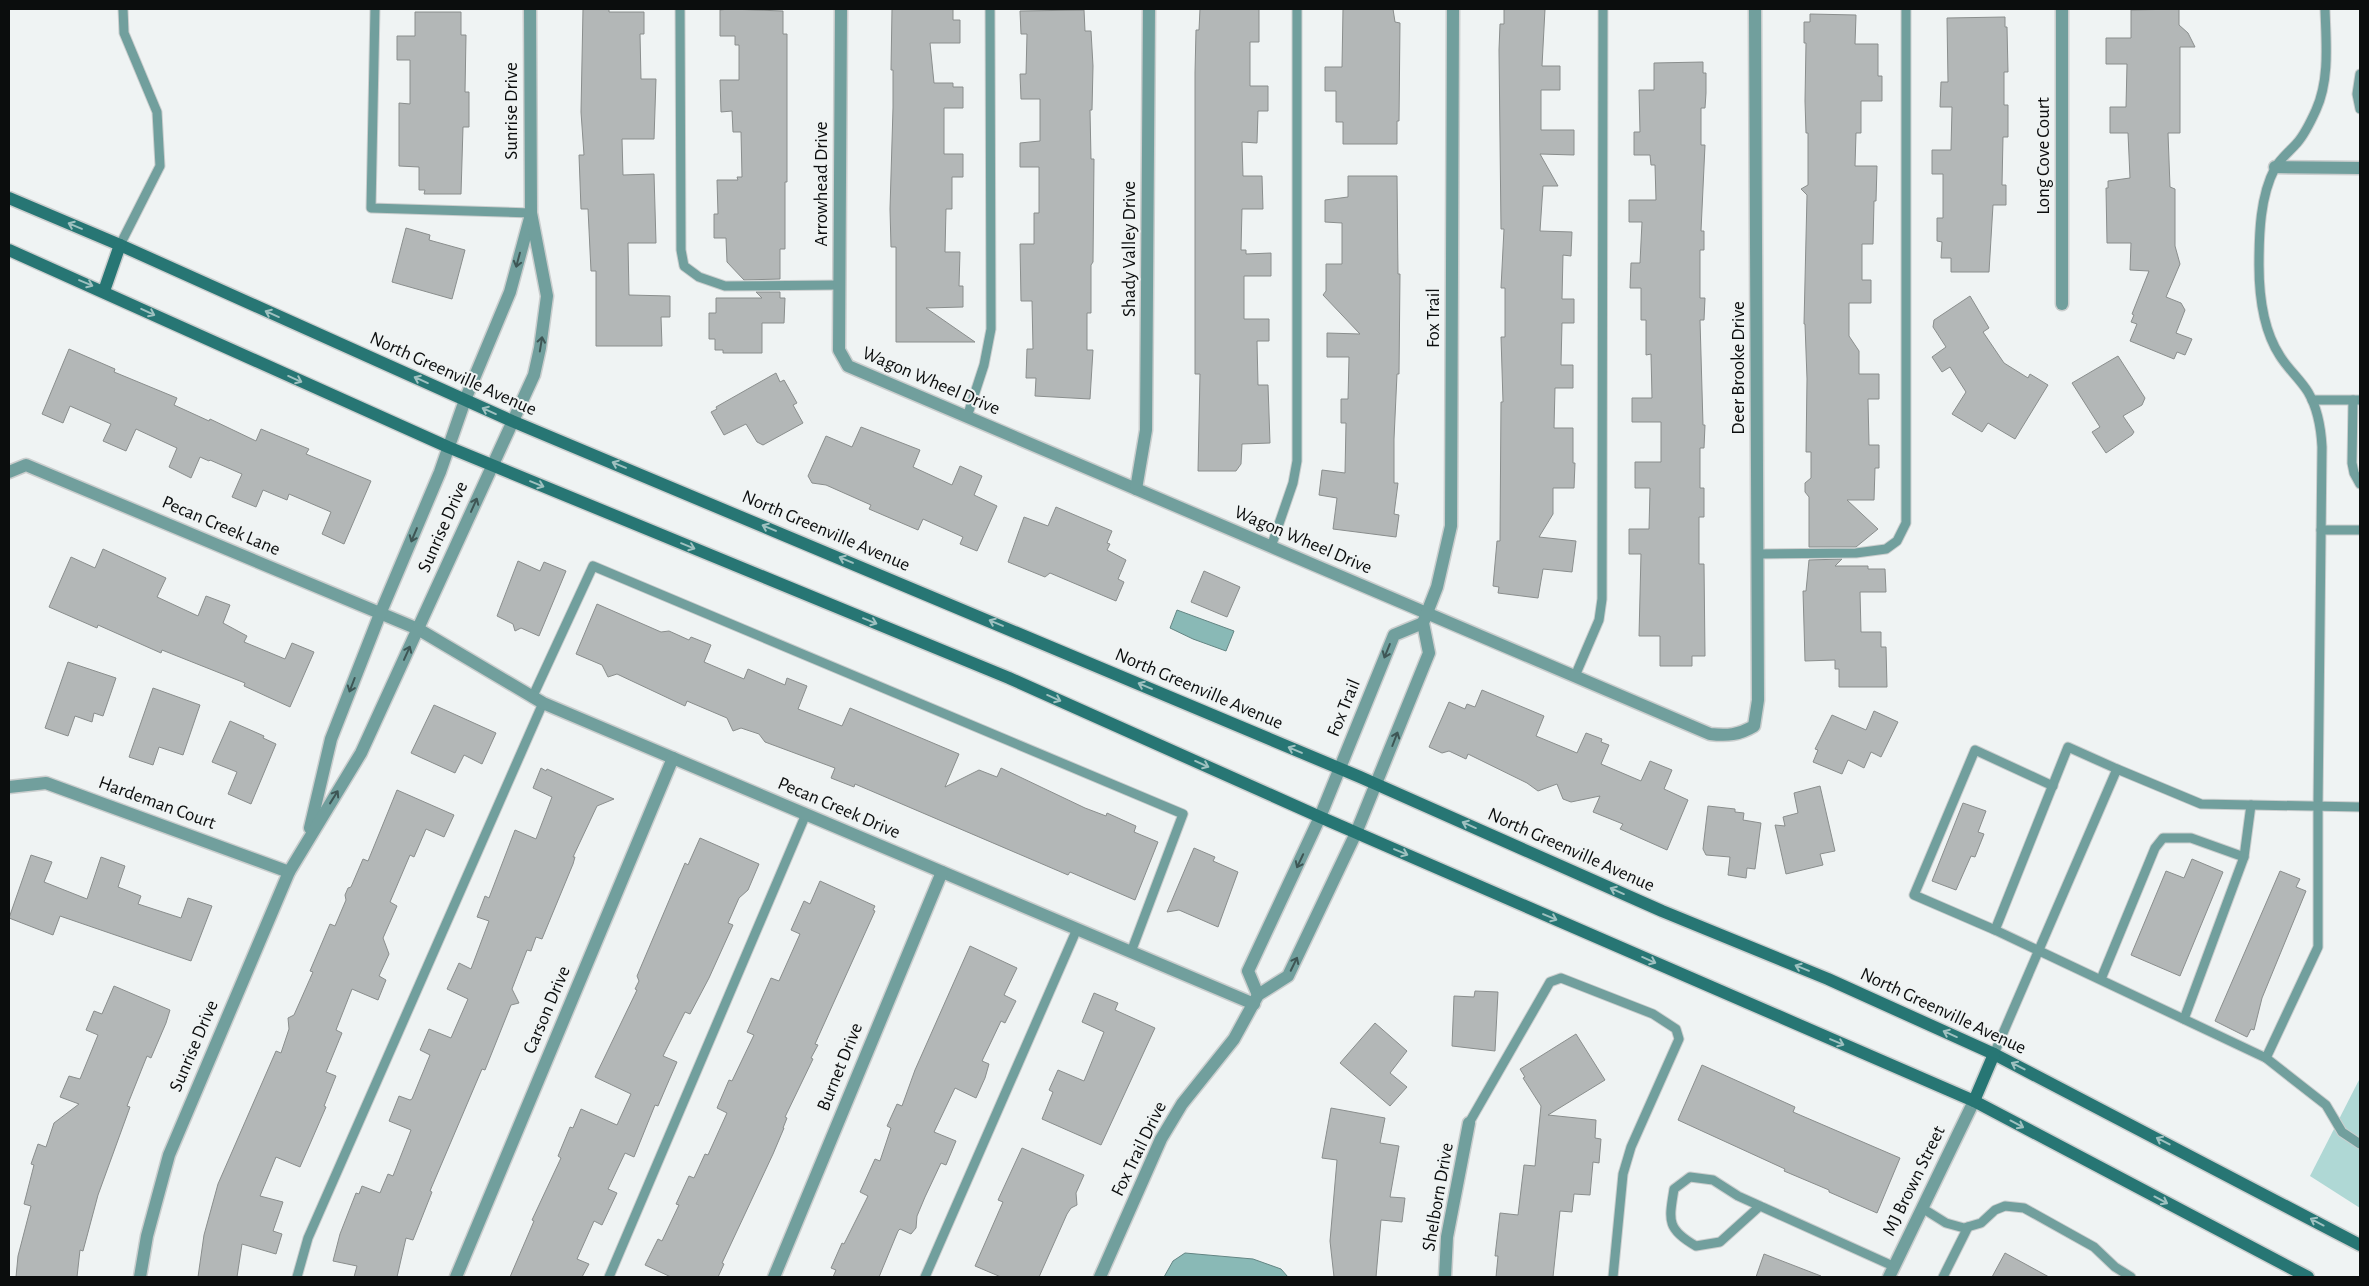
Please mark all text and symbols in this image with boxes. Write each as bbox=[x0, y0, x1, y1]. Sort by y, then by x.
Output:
street label: Sunrise Drive bbox=[502, 62, 521, 160]
street label: Long Cove Court bbox=[2034, 97, 2053, 215]
street label: Arrowhead Drive bbox=[812, 122, 831, 246]
street label: Shady Valley Drive bbox=[1120, 181, 1139, 317]
one-way arrow bbox=[68, 221, 83, 231]
one-way arrow bbox=[513, 252, 523, 268]
one-way arrow bbox=[78, 279, 93, 289]
street label: Fox Trail bbox=[1424, 288, 1443, 348]
street label: Deer Brooke Drive bbox=[1729, 301, 1748, 435]
one-way arrow bbox=[140, 308, 155, 317]
one-way arrow bbox=[265, 308, 280, 318]
street label: North Greenville Avenue bbox=[367, 329, 539, 419]
one-way arrow bbox=[536, 337, 546, 353]
street label: Wagon Wheel Drive bbox=[859, 343, 1003, 419]
one-way arrow bbox=[287, 375, 302, 385]
one-way arrow bbox=[414, 375, 429, 385]
one-way arrow bbox=[482, 405, 497, 415]
one-way arrow bbox=[612, 460, 627, 470]
street label: Sunrise Drive bbox=[415, 479, 471, 575]
one-way arrow bbox=[529, 480, 544, 490]
street label: North Greenville Avenue bbox=[739, 487, 913, 575]
street label: Pecan Creek Lane bbox=[159, 493, 283, 559]
one-way arrow bbox=[470, 498, 479, 513]
street label: Wagon Wheel Drive bbox=[1231, 502, 1375, 578]
one-way arrow bbox=[762, 522, 777, 532]
one-way arrow bbox=[408, 527, 418, 542]
one-way arrow bbox=[680, 542, 695, 551]
one-way arrow bbox=[839, 555, 854, 564]
one-way arrow bbox=[862, 616, 877, 626]
one-way arrow bbox=[989, 618, 1004, 628]
one-way arrow bbox=[1382, 643, 1392, 658]
street label: North Greenville Avenue bbox=[1112, 645, 1286, 733]
one-way arrow bbox=[402, 646, 412, 661]
one-way arrow bbox=[347, 677, 357, 692]
street label: Fox Trail bbox=[1324, 677, 1364, 739]
one-way arrow bbox=[1138, 681, 1153, 690]
one-way arrow bbox=[1046, 693, 1061, 703]
one-way arrow bbox=[1391, 732, 1400, 748]
one-way arrow bbox=[1288, 744, 1303, 754]
one-way arrow bbox=[1194, 760, 1209, 770]
street label: Hardeman Court bbox=[96, 773, 218, 833]
street label: Pecan Creek Drive bbox=[775, 774, 903, 842]
one-way arrow bbox=[329, 791, 339, 805]
street label: North Greenville Avenue bbox=[1485, 805, 1657, 895]
one-way arrow bbox=[1462, 820, 1477, 830]
one-way arrow bbox=[1393, 848, 1408, 858]
one-way arrow bbox=[1294, 853, 1304, 868]
one-way arrow bbox=[1610, 886, 1625, 896]
one-way arrow bbox=[1542, 913, 1557, 923]
one-way arrow bbox=[1641, 956, 1656, 965]
one-way arrow bbox=[1289, 957, 1299, 972]
street label: Carson Drive bbox=[520, 963, 574, 1057]
one-way arrow bbox=[1795, 963, 1810, 972]
street label: North Greenville Avenue bbox=[1857, 964, 2029, 1058]
street label: Sunrise Drive bbox=[166, 998, 222, 1094]
street label: Burnet Drive bbox=[814, 1020, 866, 1114]
one-way arrow bbox=[1943, 1029, 1958, 1038]
one-way arrow bbox=[1829, 1037, 1844, 1047]
one-way arrow bbox=[2011, 1061, 2026, 1071]
street label: Fox Trail Drive bbox=[1108, 1099, 1170, 1199]
one-way arrow bbox=[2009, 1120, 2024, 1129]
street label: MJ Brown Street bbox=[1879, 1123, 1949, 1239]
one-way arrow bbox=[2156, 1136, 2171, 1145]
street label: Shelborn Drive bbox=[1419, 1141, 1457, 1253]
one-way arrow bbox=[2153, 1195, 2167, 1205]
one-way arrow bbox=[2310, 1217, 2325, 1227]

